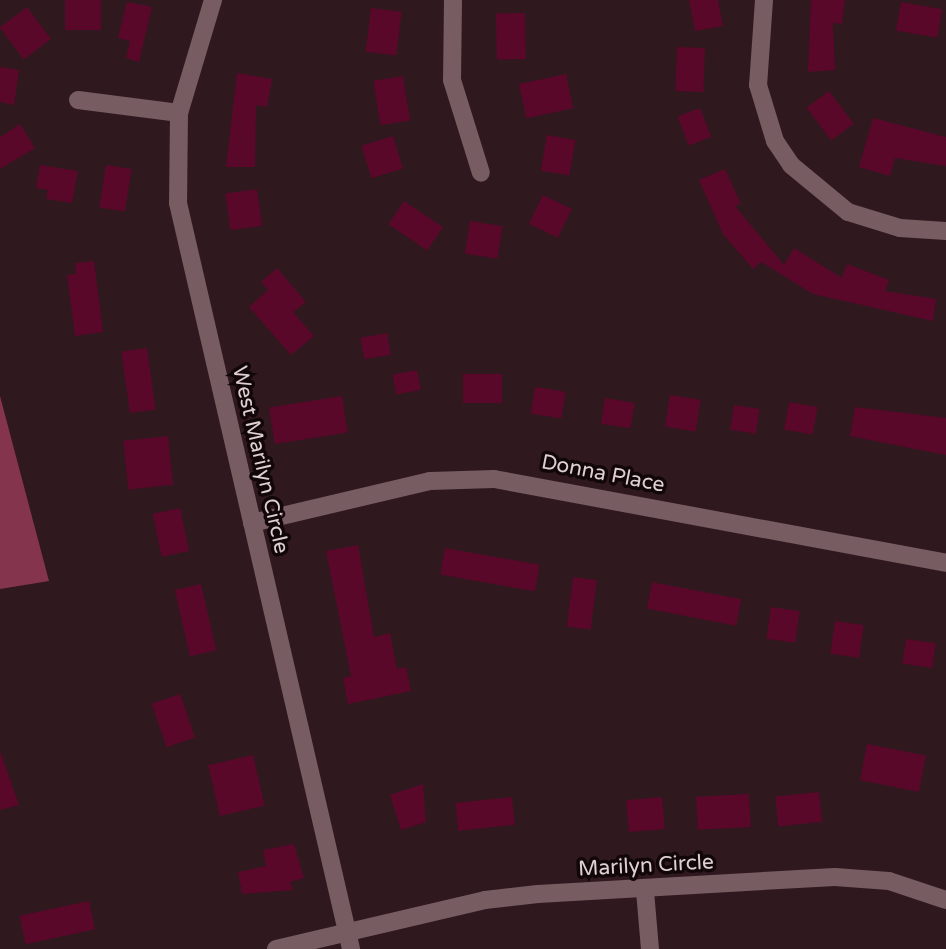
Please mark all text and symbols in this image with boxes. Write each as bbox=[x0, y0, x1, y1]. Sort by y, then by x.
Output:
street label: West Marilyn Circle bbox=[226, 364, 294, 556]
street label: Donna Place bbox=[539, 450, 667, 498]
street label: Marilyn Circle bbox=[577, 850, 715, 882]

